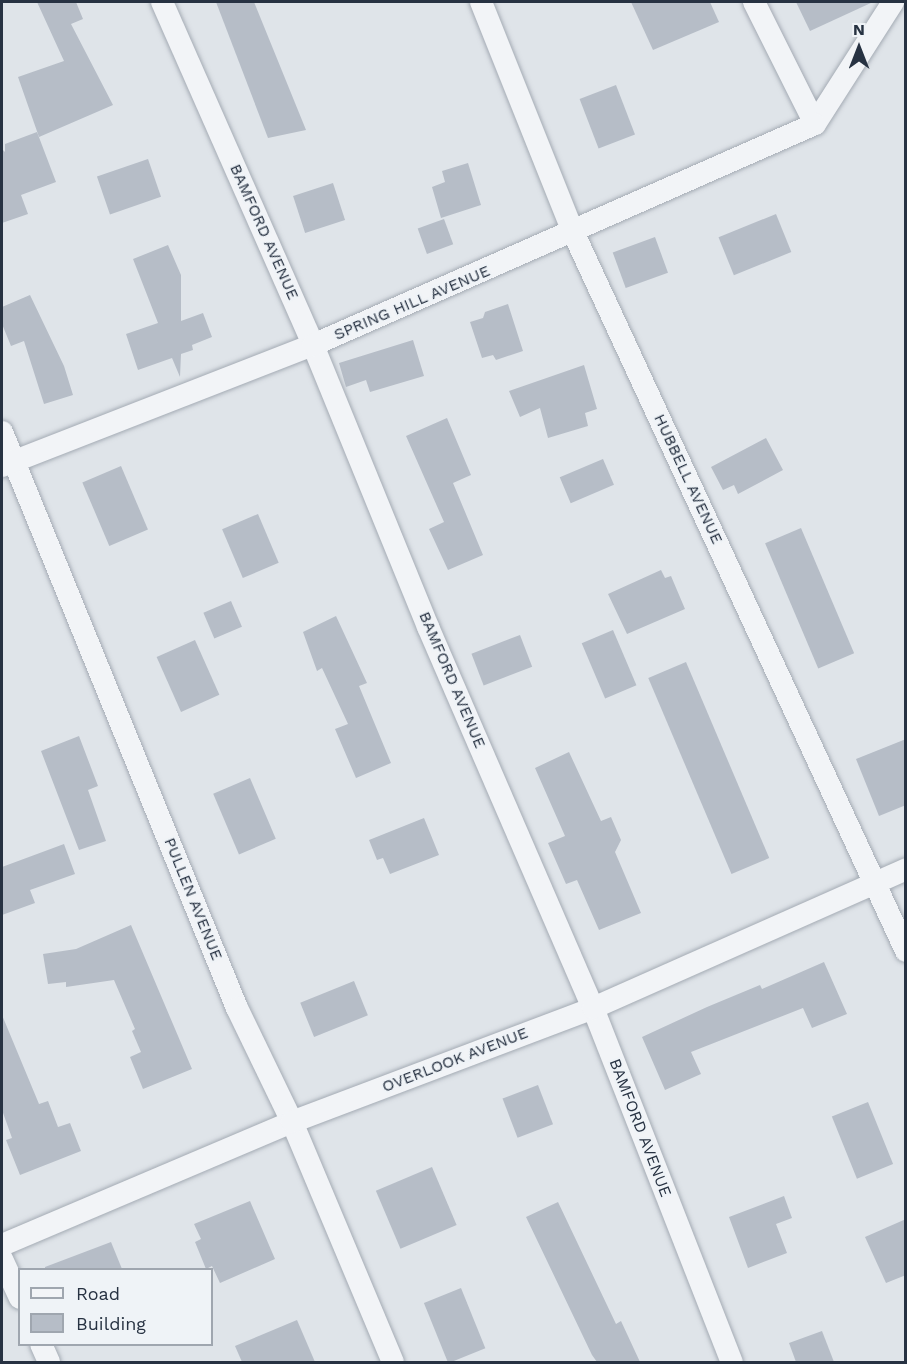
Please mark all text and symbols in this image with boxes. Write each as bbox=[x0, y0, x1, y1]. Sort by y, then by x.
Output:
north arrow bbox=[829, 18, 889, 78]
text: N bbox=[853, 20, 865, 39]
street label: BAMFORD AVENUE bbox=[225, 161, 303, 303]
street label: SPRING HILL AVENUE bbox=[331, 261, 493, 345]
street label: HUBBELL AVENUE bbox=[649, 410, 727, 548]
street label: BAMFORD AVENUE bbox=[414, 609, 490, 751]
street label: PULLEN AVENUE bbox=[160, 835, 226, 963]
street label: OVERLOOK AVENUE bbox=[379, 1023, 531, 1097]
street label: BAMFORD AVENUE bbox=[605, 1056, 675, 1200]
legend bbox=[18, 1268, 213, 1346]
text: Road bbox=[76, 1283, 120, 1304]
text: Building bbox=[76, 1313, 146, 1334]

